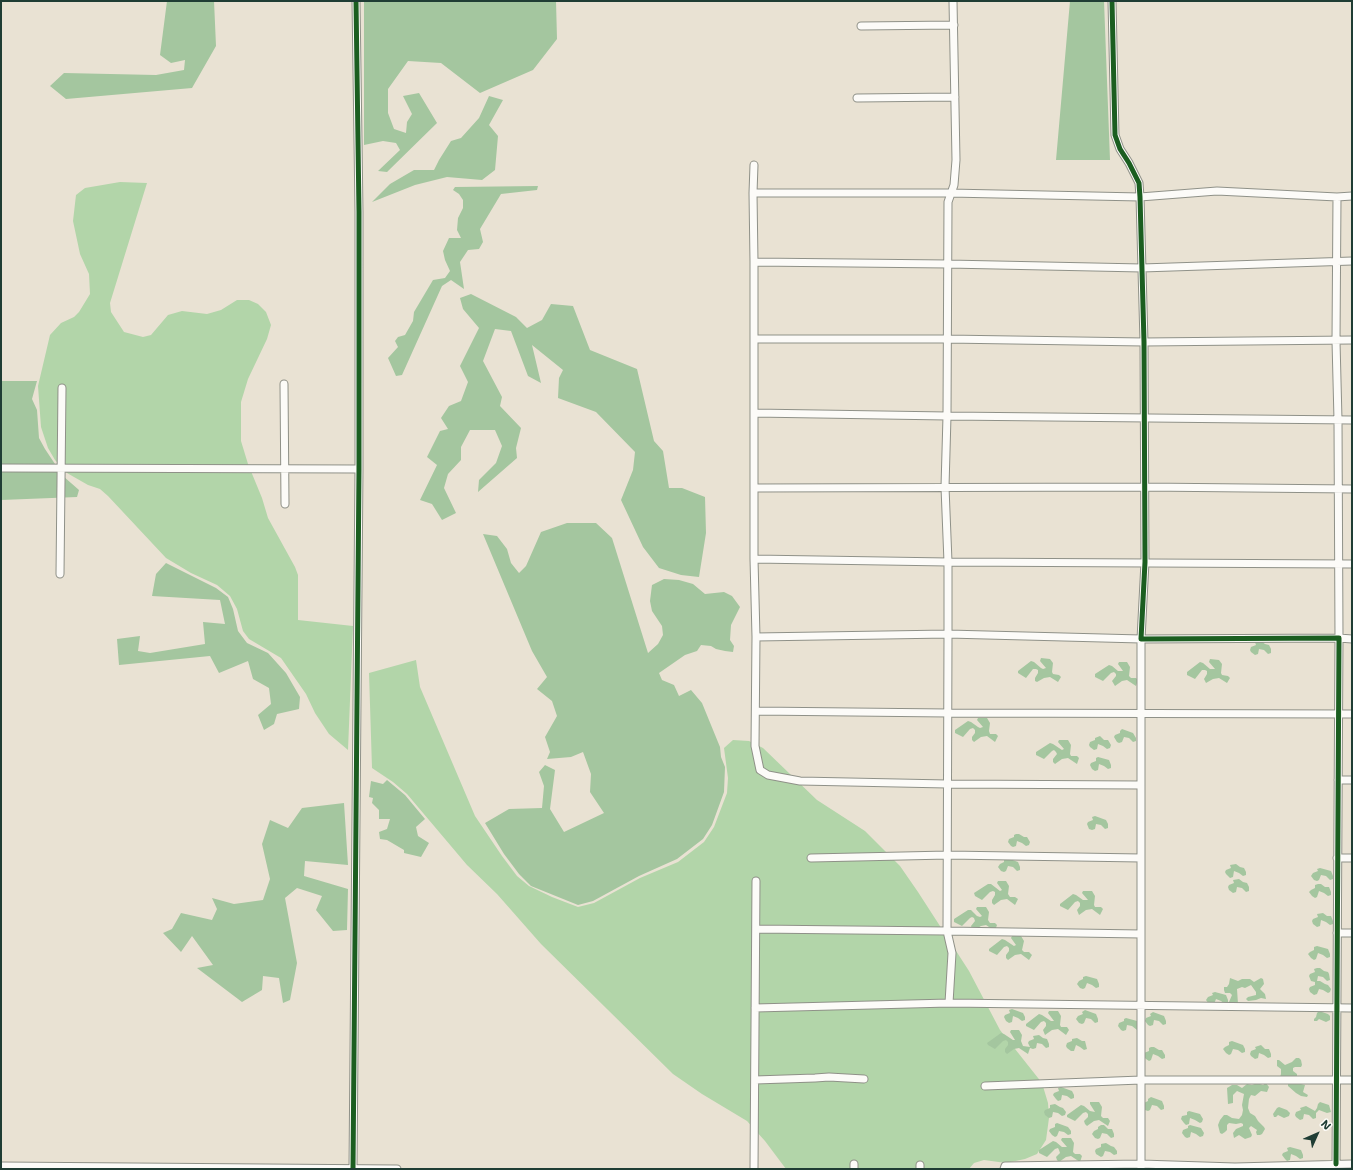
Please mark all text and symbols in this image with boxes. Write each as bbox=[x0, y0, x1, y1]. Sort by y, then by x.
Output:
north arrow bbox=[1297, 1114, 1337, 1154]
text: N bbox=[1317, 1117, 1334, 1134]

